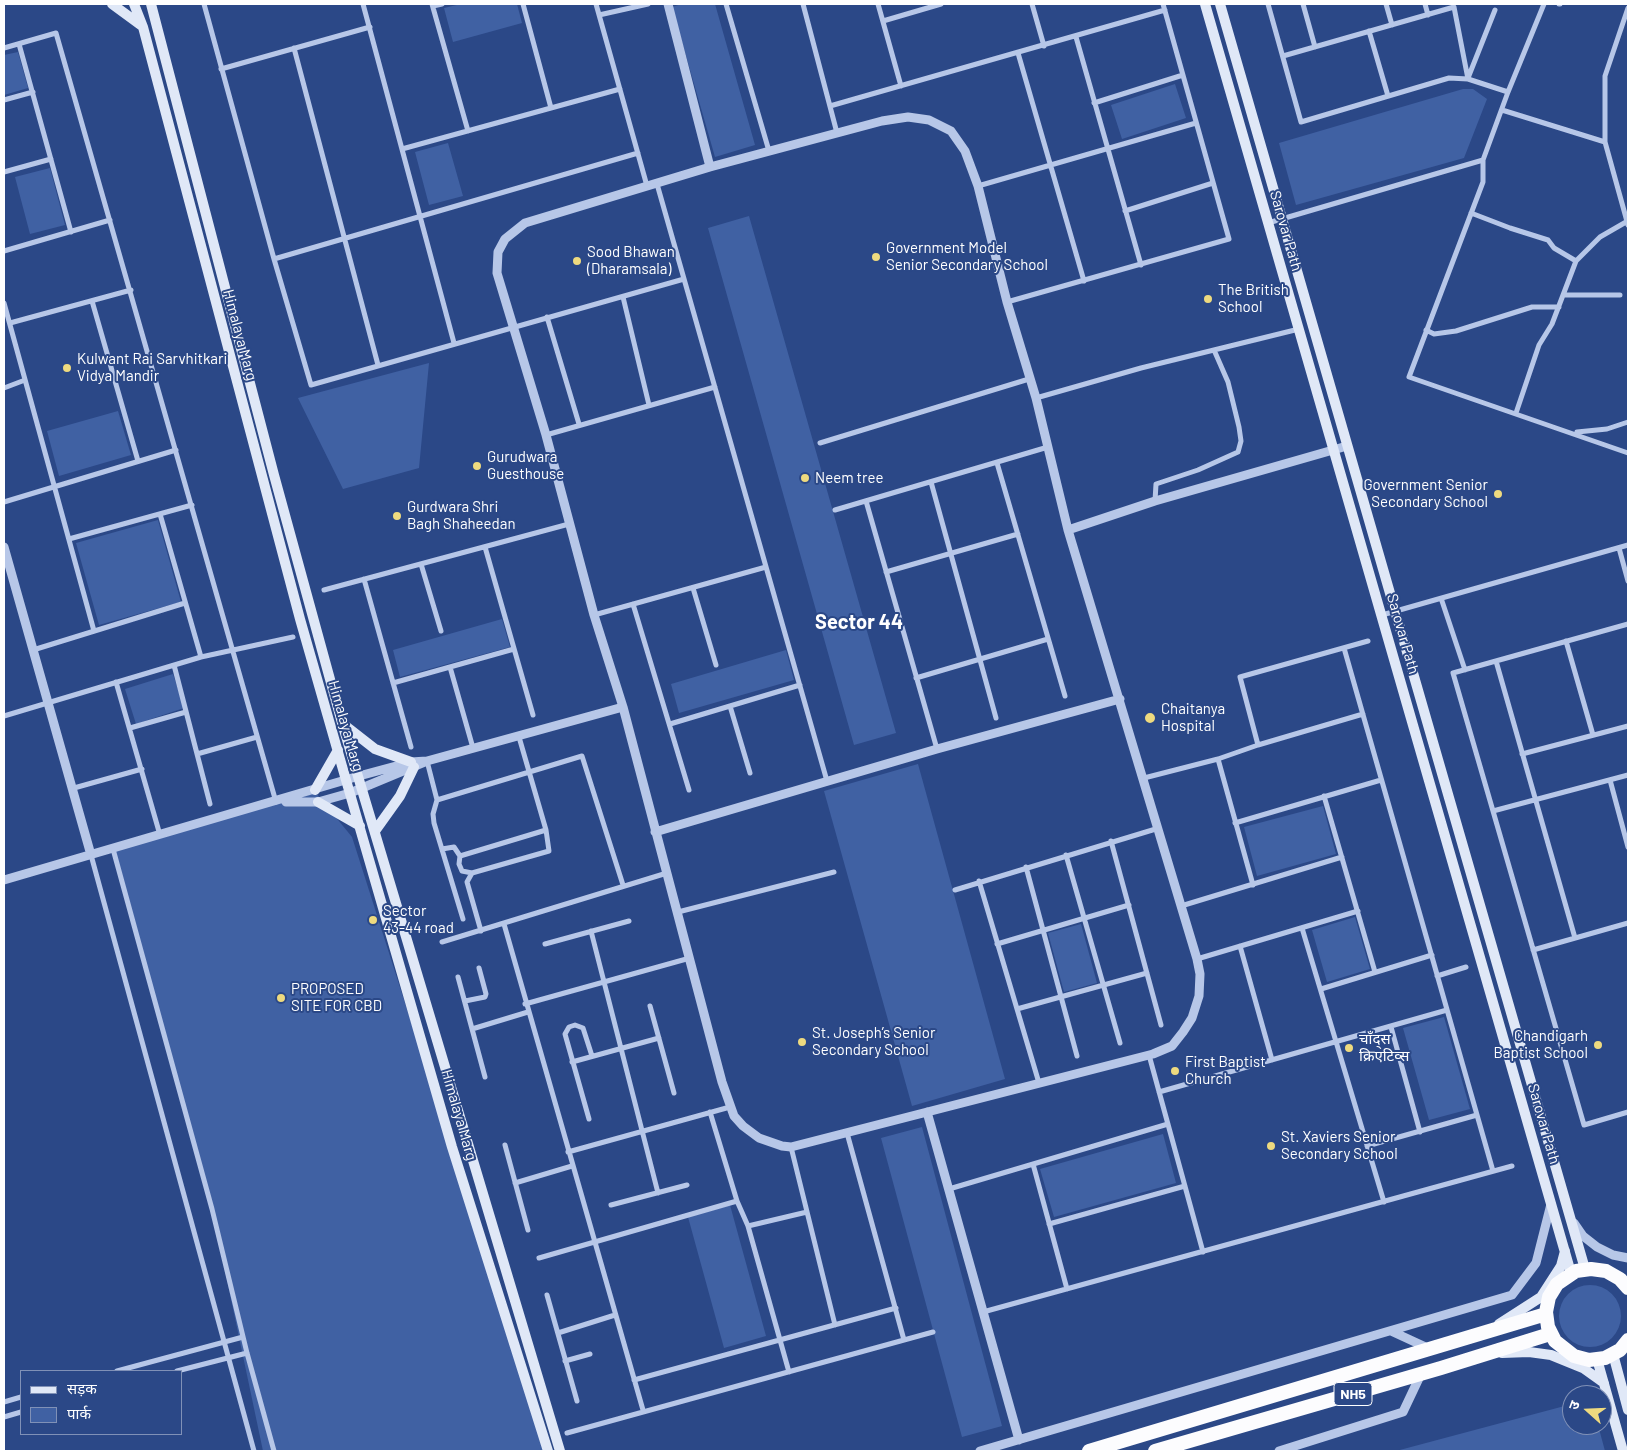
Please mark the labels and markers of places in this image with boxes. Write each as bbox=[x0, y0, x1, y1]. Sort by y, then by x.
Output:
place label: Government Model Senior Secondary School bbox=[886, 239, 1048, 274]
place label: Sood Bhawan (Dharamsala) bbox=[587, 243, 675, 278]
marker: Government Model Senior Secondary School bbox=[870, 251, 882, 263]
marker: Sood Bhawan (Dharamsala) bbox=[571, 255, 583, 267]
place label: The British School bbox=[1218, 281, 1289, 316]
marker: The British School bbox=[1202, 293, 1214, 305]
place label: Kulwant Rai Sarvhitkari Vidya Mandir bbox=[77, 350, 227, 385]
marker: Kulwant Rai Sarvhitkari Vidya Mandir bbox=[61, 362, 73, 374]
place label: Gurudwara Guesthouse bbox=[487, 448, 564, 483]
marker: Gurudwara Guesthouse bbox=[471, 460, 483, 472]
place label: Neem tree bbox=[815, 469, 883, 487]
marker: Neem tree bbox=[799, 472, 811, 484]
place label: Government Senior Secondary School bbox=[1363, 476, 1488, 511]
marker: Government Senior Secondary School bbox=[1492, 488, 1504, 500]
place label: Gurdwara Shri Bagh Shaheedan bbox=[407, 498, 516, 533]
marker: Gurdwara Shri Bagh Shaheedan bbox=[391, 510, 403, 522]
place label: Chaitanya Hospital bbox=[1161, 700, 1225, 735]
marker: Chaitanya Hospital bbox=[1143, 711, 1157, 725]
place label: Sector 43-44 road bbox=[383, 902, 454, 937]
marker: Sector 43-44 road bbox=[367, 914, 379, 926]
place label: PROPOSED SITE FOR CBD bbox=[291, 980, 382, 1015]
marker: PROPOSED SITE FOR CBD bbox=[275, 992, 287, 1004]
place label: St. Joseph’s Senior Secondary School bbox=[812, 1024, 935, 1059]
place label: Chandigarh Baptist School bbox=[1493, 1027, 1588, 1062]
place label: चाँद्स क्रिएटिव्स bbox=[1359, 1030, 1409, 1065]
marker: St. Joseph’s Senior Secondary School bbox=[796, 1036, 808, 1048]
marker: Chandigarh Baptist School bbox=[1592, 1039, 1604, 1051]
marker: चाँद्स क्रिएटिव्स bbox=[1343, 1042, 1355, 1054]
place label: First Baptist Church bbox=[1185, 1053, 1266, 1088]
marker: First Baptist Church bbox=[1169, 1065, 1181, 1077]
place label: St. Xaviers Senior Secondary School bbox=[1281, 1128, 1398, 1163]
marker: St. Xaviers Senior Secondary School bbox=[1265, 1140, 1277, 1152]

